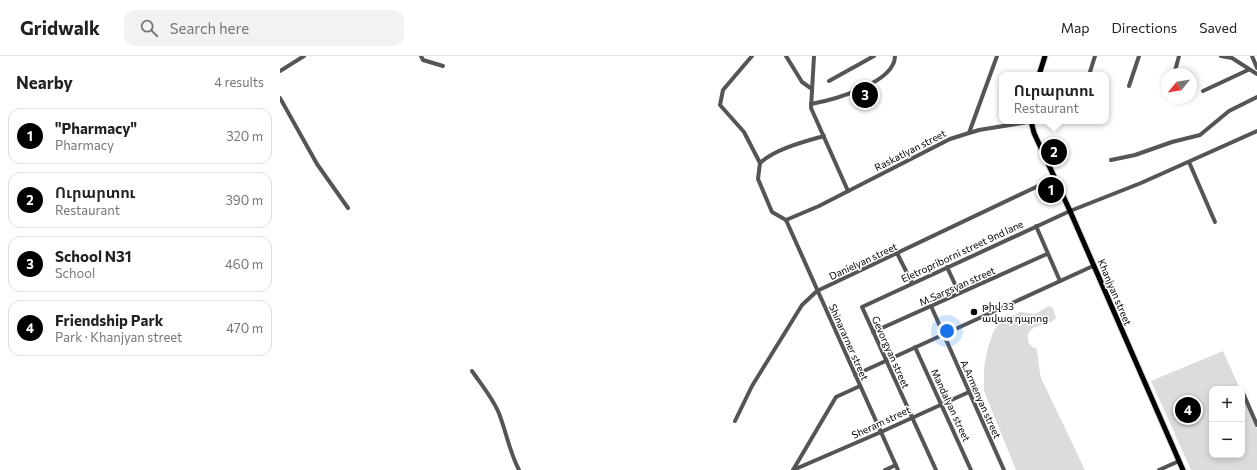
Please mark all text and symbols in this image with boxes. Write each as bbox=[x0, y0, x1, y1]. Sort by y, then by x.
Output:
search box bbox=[124, 10, 404, 46]
text: Gridwalk bbox=[20, 16, 100, 39]
icon: search bbox=[138, 17, 160, 39]
text: Search here bbox=[170, 19, 249, 37]
text: Map bbox=[1061, 19, 1090, 36]
text: Directions bbox=[1112, 19, 1177, 36]
text: Saved bbox=[1199, 19, 1237, 36]
north arrow bbox=[1161, 68, 1197, 104]
text: Nearby bbox=[16, 72, 73, 93]
popup bbox=[999, 72, 1109, 124]
text: 4 results bbox=[214, 74, 264, 90]
pin: 3 bbox=[852, 80, 878, 110]
text: Ուրարտու bbox=[1014, 81, 1094, 99]
text: Restaurant bbox=[1014, 100, 1079, 116]
text: "Pharmacy" bbox=[55, 119, 137, 137]
street label: Raskatlyan street bbox=[872, 127, 948, 173]
text: 1 bbox=[27, 128, 33, 144]
text: 320 m bbox=[226, 128, 263, 144]
text: Pharmacy bbox=[55, 137, 114, 153]
pin: 2 bbox=[1041, 137, 1067, 167]
pin: 1 bbox=[1038, 175, 1064, 205]
text: Ուրարտու bbox=[55, 183, 136, 201]
text: 2 bbox=[26, 192, 34, 208]
text: 390 m bbox=[225, 192, 263, 208]
text: Restaurant bbox=[55, 202, 120, 218]
street label: Eletropriborni street 9nd lane bbox=[899, 217, 1025, 285]
street label: Danielyan street bbox=[827, 240, 899, 282]
text: School N31 bbox=[55, 247, 132, 265]
text: 3 bbox=[26, 256, 34, 272]
text: 460 m bbox=[225, 256, 263, 272]
street label: Khanjyan street bbox=[1096, 257, 1134, 327]
street label: M.Sargsyan street bbox=[917, 264, 997, 308]
text: School bbox=[55, 265, 95, 281]
place label: թիվ 33 ավագ դպրոց bbox=[982, 300, 1048, 324]
street label: Shinararner street bbox=[827, 302, 871, 382]
marker: թիվ 33 ավագ դպրոց bbox=[969, 307, 979, 317]
text: Friendship Park bbox=[55, 311, 163, 329]
street label: Gevorgyan street bbox=[870, 314, 912, 390]
text: 4 bbox=[26, 320, 34, 336]
text: 470 m bbox=[226, 320, 263, 336]
your location bbox=[937, 321, 957, 341]
text: Park · Khanjyan street bbox=[55, 329, 182, 345]
street label: A.Armenyan street bbox=[958, 358, 1004, 440]
street label: Mandalyan street bbox=[929, 367, 973, 443]
map controls bbox=[1209, 386, 1245, 458]
button: + bbox=[1209, 386, 1245, 422]
pin: 4 bbox=[1175, 395, 1201, 425]
street label: Sheram street bbox=[850, 403, 912, 441]
button: − bbox=[1209, 422, 1245, 458]

